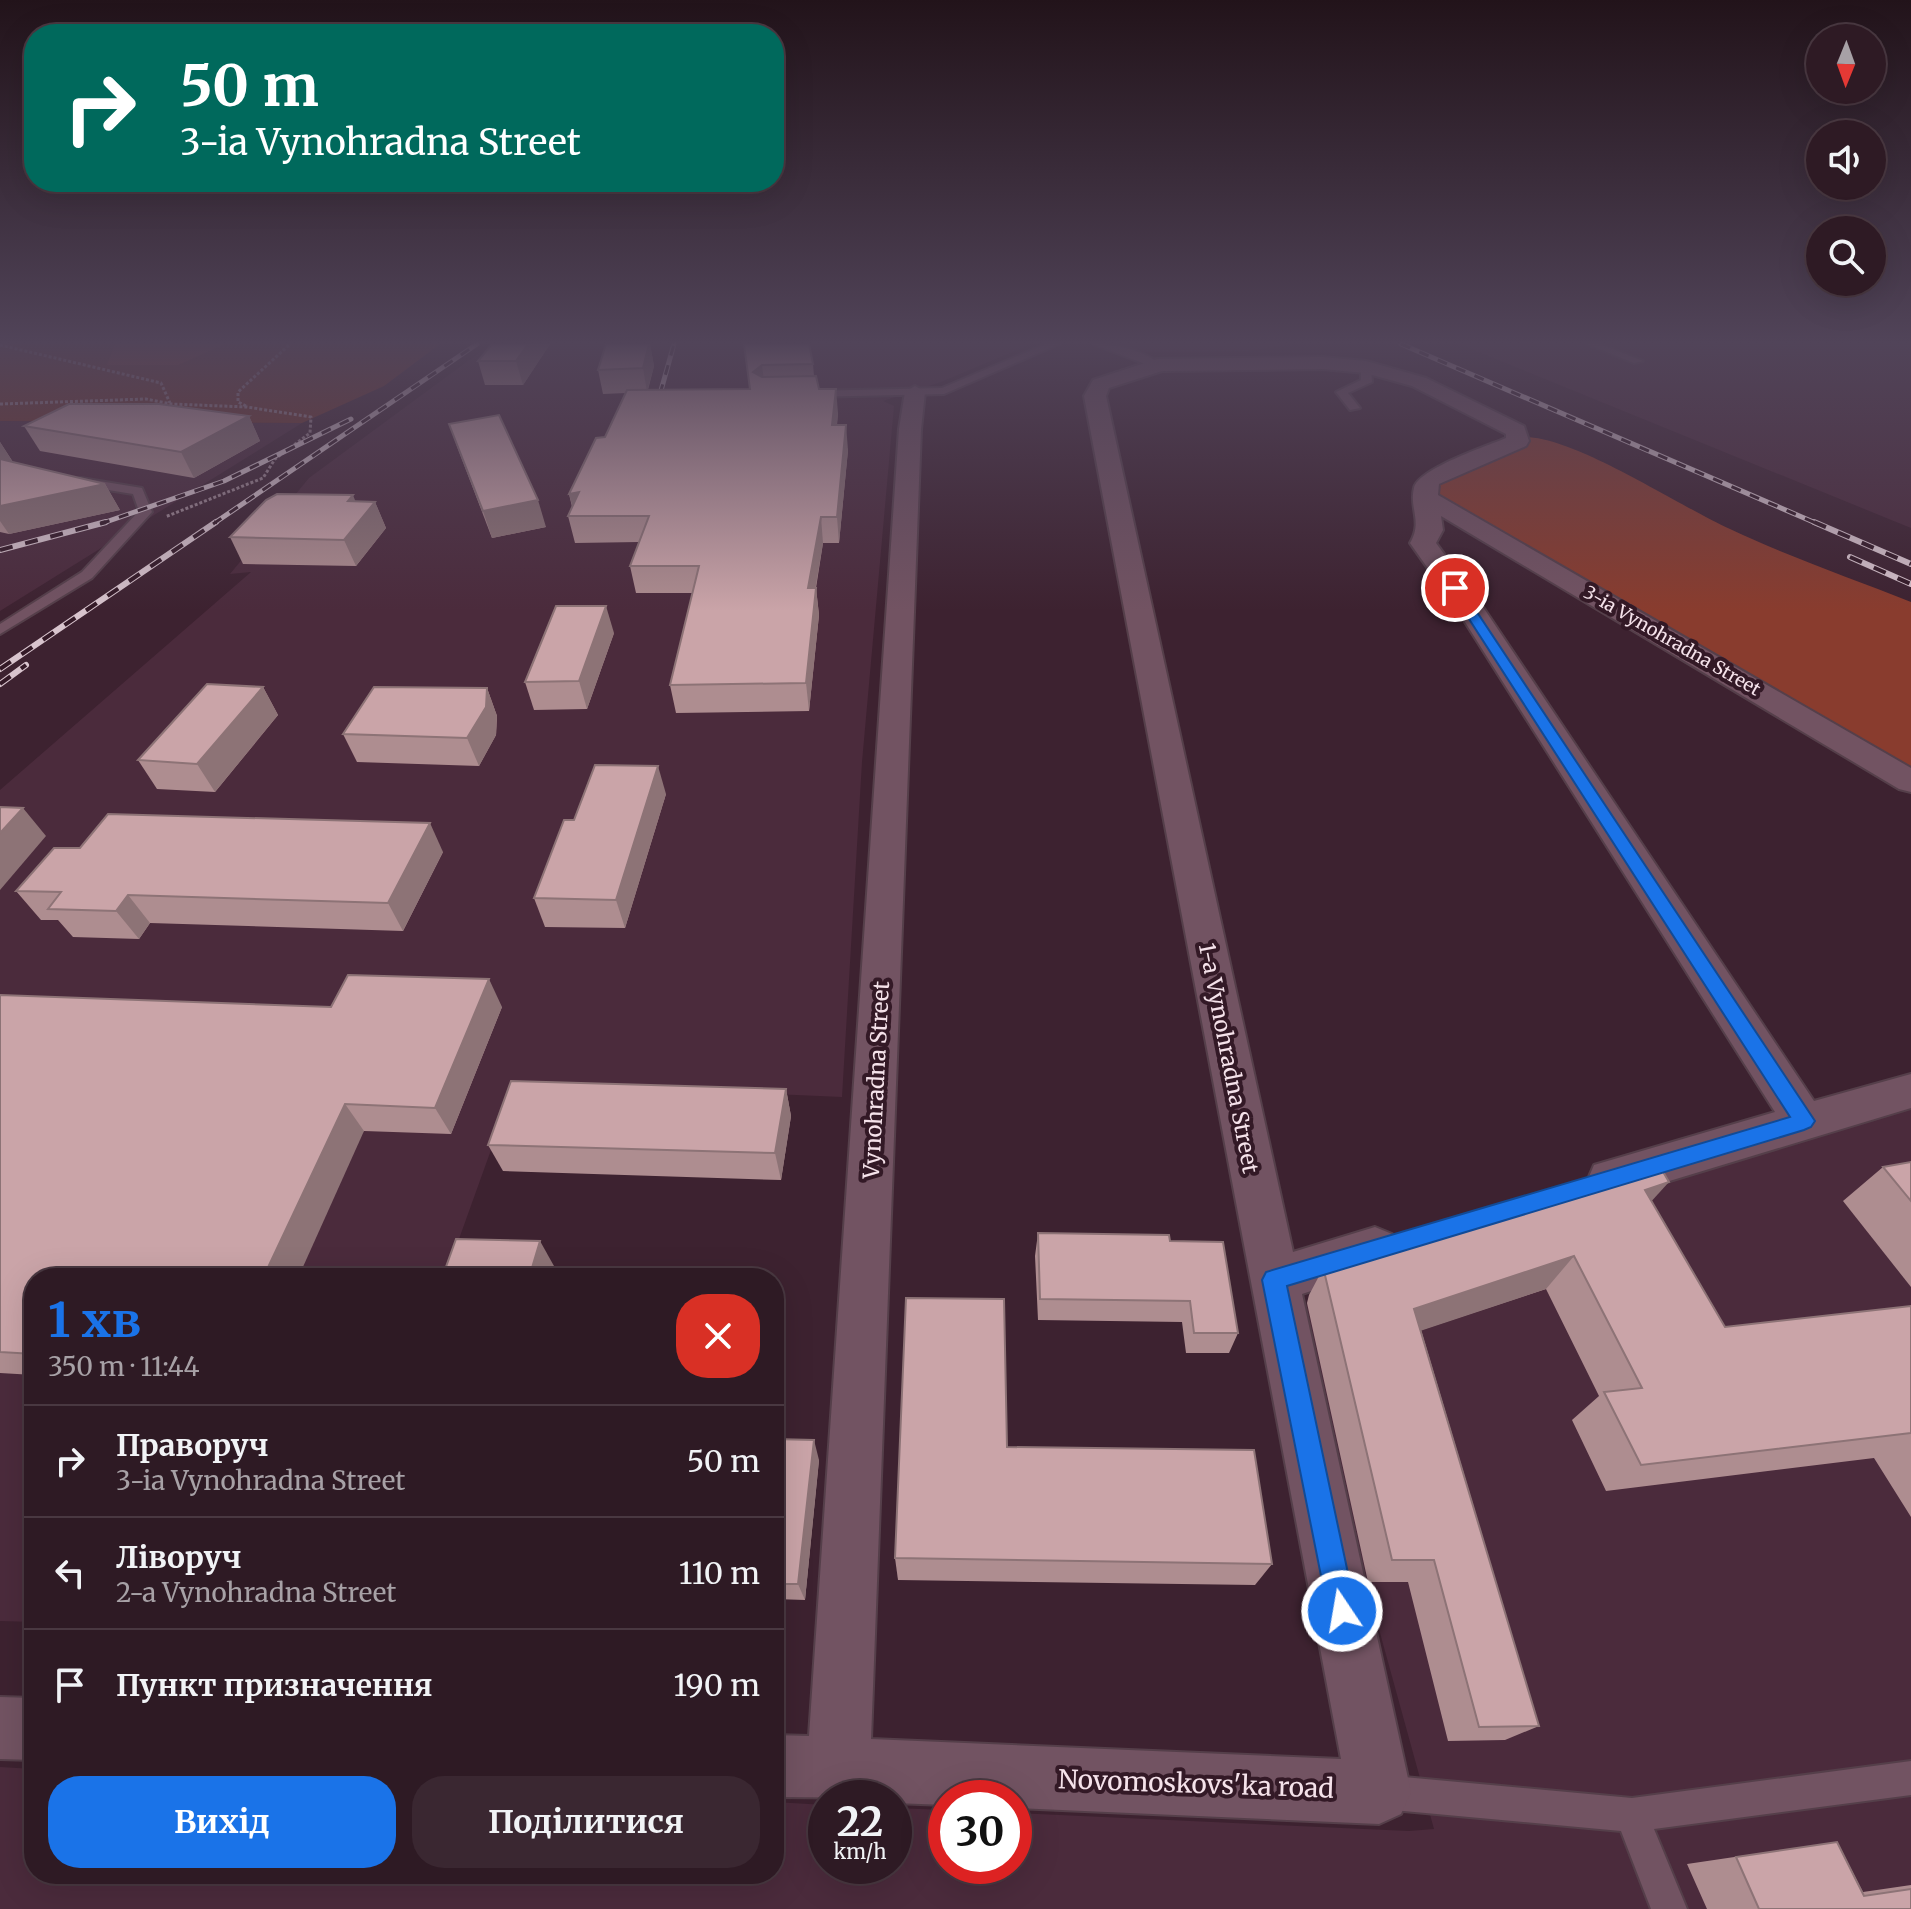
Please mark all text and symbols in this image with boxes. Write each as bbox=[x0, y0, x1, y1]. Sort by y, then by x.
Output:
north arrow bbox=[1806, 24, 1886, 104]
map controls bbox=[1806, 24, 1886, 296]
text: 50 m bbox=[180, 51, 319, 121]
icon: right bbox=[48, 56, 152, 160]
text: 3-ia Vynohradna Street bbox=[180, 120, 581, 165]
button: sound bbox=[1806, 120, 1886, 200]
button: search bbox=[1806, 216, 1886, 296]
pin bbox=[1421, 554, 1489, 622]
icon: arrive bbox=[1433, 566, 1477, 610]
street label: 3-ia Vynohradna Street bbox=[1580, 581, 1765, 701]
street label: 1-a Vynohradna Street bbox=[1193, 940, 1265, 1176]
street label: Vynohradna Street bbox=[857, 980, 895, 1181]
text: 1 хв bbox=[48, 1290, 141, 1350]
button: close bbox=[676, 1294, 760, 1378]
text: 350 m · 11:44 bbox=[48, 1350, 199, 1383]
text: Праворуч bbox=[116, 1426, 269, 1464]
icon: right bbox=[48, 1439, 92, 1483]
text: 50 m bbox=[687, 1442, 760, 1480]
text: 3-ia Vynohradna Street bbox=[116, 1464, 405, 1497]
text: Ліворуч bbox=[116, 1538, 242, 1576]
icon: left bbox=[48, 1551, 92, 1595]
text: 110 m bbox=[679, 1554, 760, 1592]
position arrow bbox=[1300, 1569, 1384, 1653]
text: 2-a Vynohradna Street bbox=[116, 1576, 396, 1609]
icon: arrive bbox=[48, 1663, 92, 1707]
text: Пункт призначення bbox=[116, 1666, 433, 1704]
text: 190 m bbox=[673, 1666, 760, 1704]
street label: Novomoskovs'ka road bbox=[1057, 1762, 1335, 1805]
button: Вихід bbox=[48, 1776, 396, 1868]
button: Поділитися bbox=[412, 1776, 760, 1868]
speed limit sign: 30 bbox=[928, 1780, 1032, 1884]
text: 22 bbox=[837, 1797, 883, 1847]
text: km/h bbox=[834, 1839, 886, 1864]

